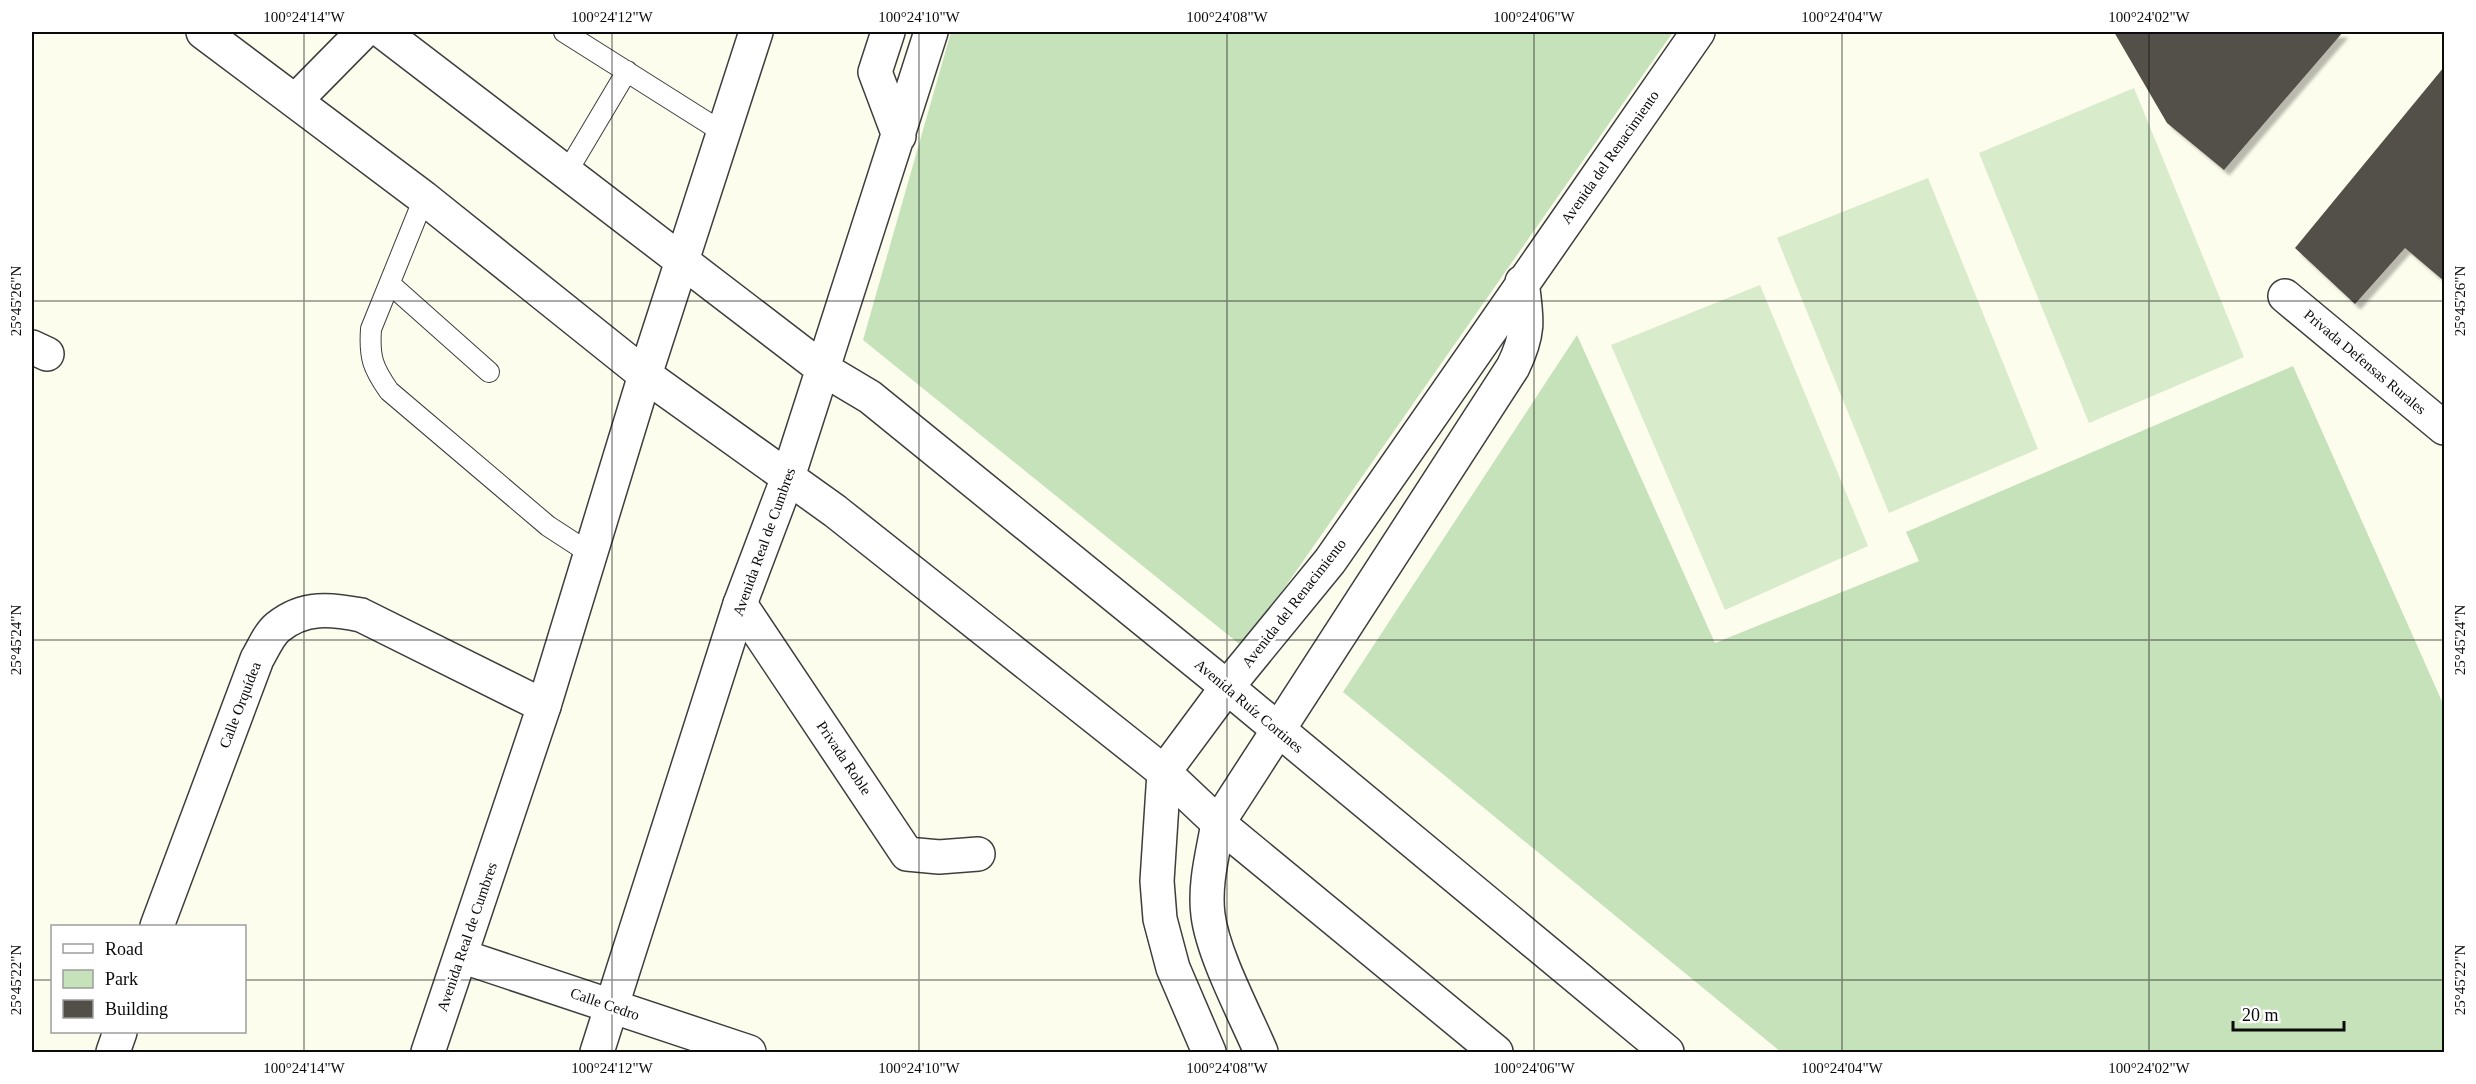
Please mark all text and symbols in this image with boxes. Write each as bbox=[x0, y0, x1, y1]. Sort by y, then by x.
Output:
text: 100°24'14"W bbox=[263, 9, 346, 25]
text: 100°24'12"W bbox=[571, 9, 654, 25]
text: 100°24'10"W bbox=[878, 9, 961, 25]
text: 100°24'08"W bbox=[1186, 9, 1269, 25]
text: 100°24'06"W bbox=[1493, 9, 1576, 25]
text: 100°24'04"W bbox=[1801, 9, 1884, 25]
text: 100°24'02"W bbox=[2108, 9, 2191, 25]
street label: Avenida del Renacimiento bbox=[1558, 87, 1662, 227]
text: 25°45'26"N bbox=[8, 266, 24, 336]
text: 25°45'26"N bbox=[2452, 266, 2468, 336]
street label: Privada Defensas Rurales bbox=[2301, 306, 2429, 418]
street label: Avenida Real de Cumbres bbox=[730, 465, 798, 618]
street label: Avenida del Renacimiento bbox=[1239, 535, 1349, 671]
text: 25°45'24"N bbox=[8, 605, 24, 675]
text: 25°45'24"N bbox=[2452, 605, 2468, 675]
street label: Avenida Ruíz Cortines bbox=[1192, 656, 1306, 756]
street label: Calle Orquídea bbox=[216, 659, 264, 750]
street label: Privada Roble bbox=[813, 718, 875, 798]
street label: Avenida Real de Cumbres bbox=[434, 860, 500, 1014]
legend bbox=[51, 925, 246, 1033]
text: Road bbox=[105, 939, 143, 959]
text: 25°45'22"N bbox=[8, 945, 24, 1015]
text: 25°45'22"N bbox=[2452, 945, 2468, 1015]
text: Park bbox=[105, 969, 138, 989]
street label: Calle Cedro bbox=[568, 985, 642, 1023]
scale bar bbox=[2233, 994, 2344, 1032]
text: Building bbox=[105, 999, 168, 1019]
text: 20 m bbox=[2242, 1005, 2279, 1025]
text: 100°24'14"W bbox=[263, 1060, 346, 1076]
text: 100°24'12"W bbox=[571, 1060, 654, 1076]
text: 100°24'10"W bbox=[878, 1060, 961, 1076]
text: 100°24'08"W bbox=[1186, 1060, 1269, 1076]
text: 100°24'06"W bbox=[1493, 1060, 1576, 1076]
text: 100°24'04"W bbox=[1801, 1060, 1884, 1076]
text: 100°24'02"W bbox=[2108, 1060, 2191, 1076]

